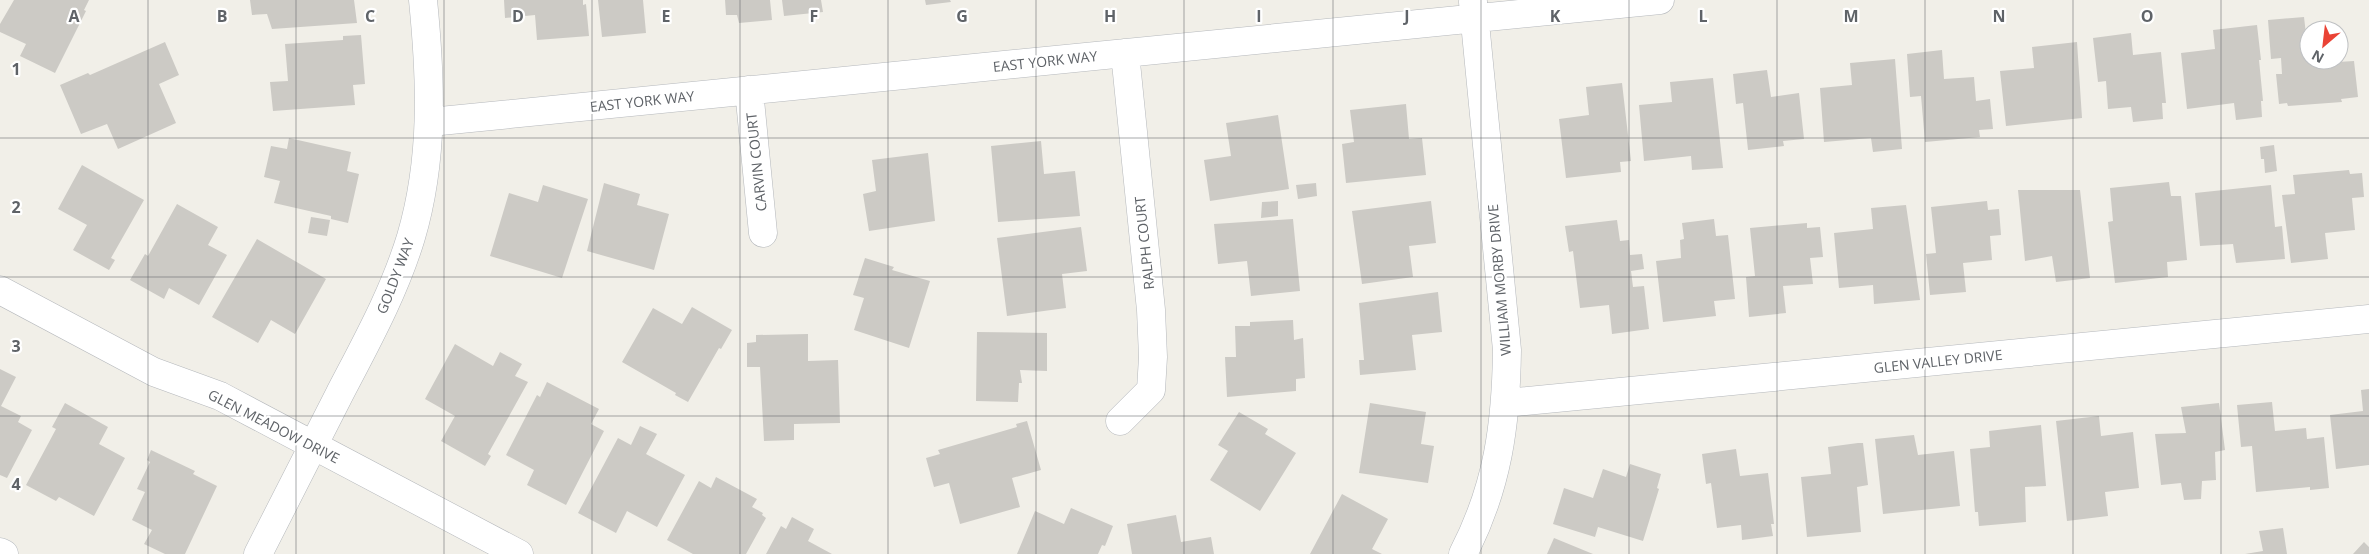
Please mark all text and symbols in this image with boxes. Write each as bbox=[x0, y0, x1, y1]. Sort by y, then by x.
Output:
text: A bbox=[68, 5, 80, 27]
text: B bbox=[217, 5, 227, 27]
text: C bbox=[365, 5, 375, 27]
text: D bbox=[512, 5, 524, 27]
text: E bbox=[662, 5, 671, 27]
text: F bbox=[810, 5, 818, 27]
text: G bbox=[956, 5, 968, 27]
text: H bbox=[1104, 5, 1116, 27]
text: I bbox=[1256, 5, 1262, 27]
text: J bbox=[1402, 5, 1410, 27]
text: K bbox=[1550, 5, 1561, 27]
text: L bbox=[1698, 5, 1708, 27]
text: M bbox=[1843, 5, 1859, 27]
text: N bbox=[1992, 5, 2006, 27]
text: O bbox=[2141, 5, 2153, 27]
north arrow bbox=[2299, 20, 2349, 70]
street label: EAST YORK WAY bbox=[992, 46, 1098, 76]
text: N bbox=[2308, 46, 2327, 68]
text: 1 bbox=[11, 58, 21, 80]
street label: EAST YORK WAY bbox=[589, 86, 695, 116]
street label: CARVIN COURT bbox=[741, 111, 771, 212]
street label: RALPH COURT bbox=[1130, 195, 1158, 290]
text: 2 bbox=[11, 196, 21, 218]
street label: WILLIAM MORBY DRIVE bbox=[1483, 204, 1515, 356]
street label: GOLDY WAY bbox=[372, 235, 418, 317]
text: 3 bbox=[11, 335, 21, 357]
street label: GLEN VALLEY DRIVE bbox=[1873, 345, 2003, 377]
street label: GLEN MEADOW DRIVE bbox=[205, 385, 343, 467]
text: 4 bbox=[11, 473, 21, 495]

